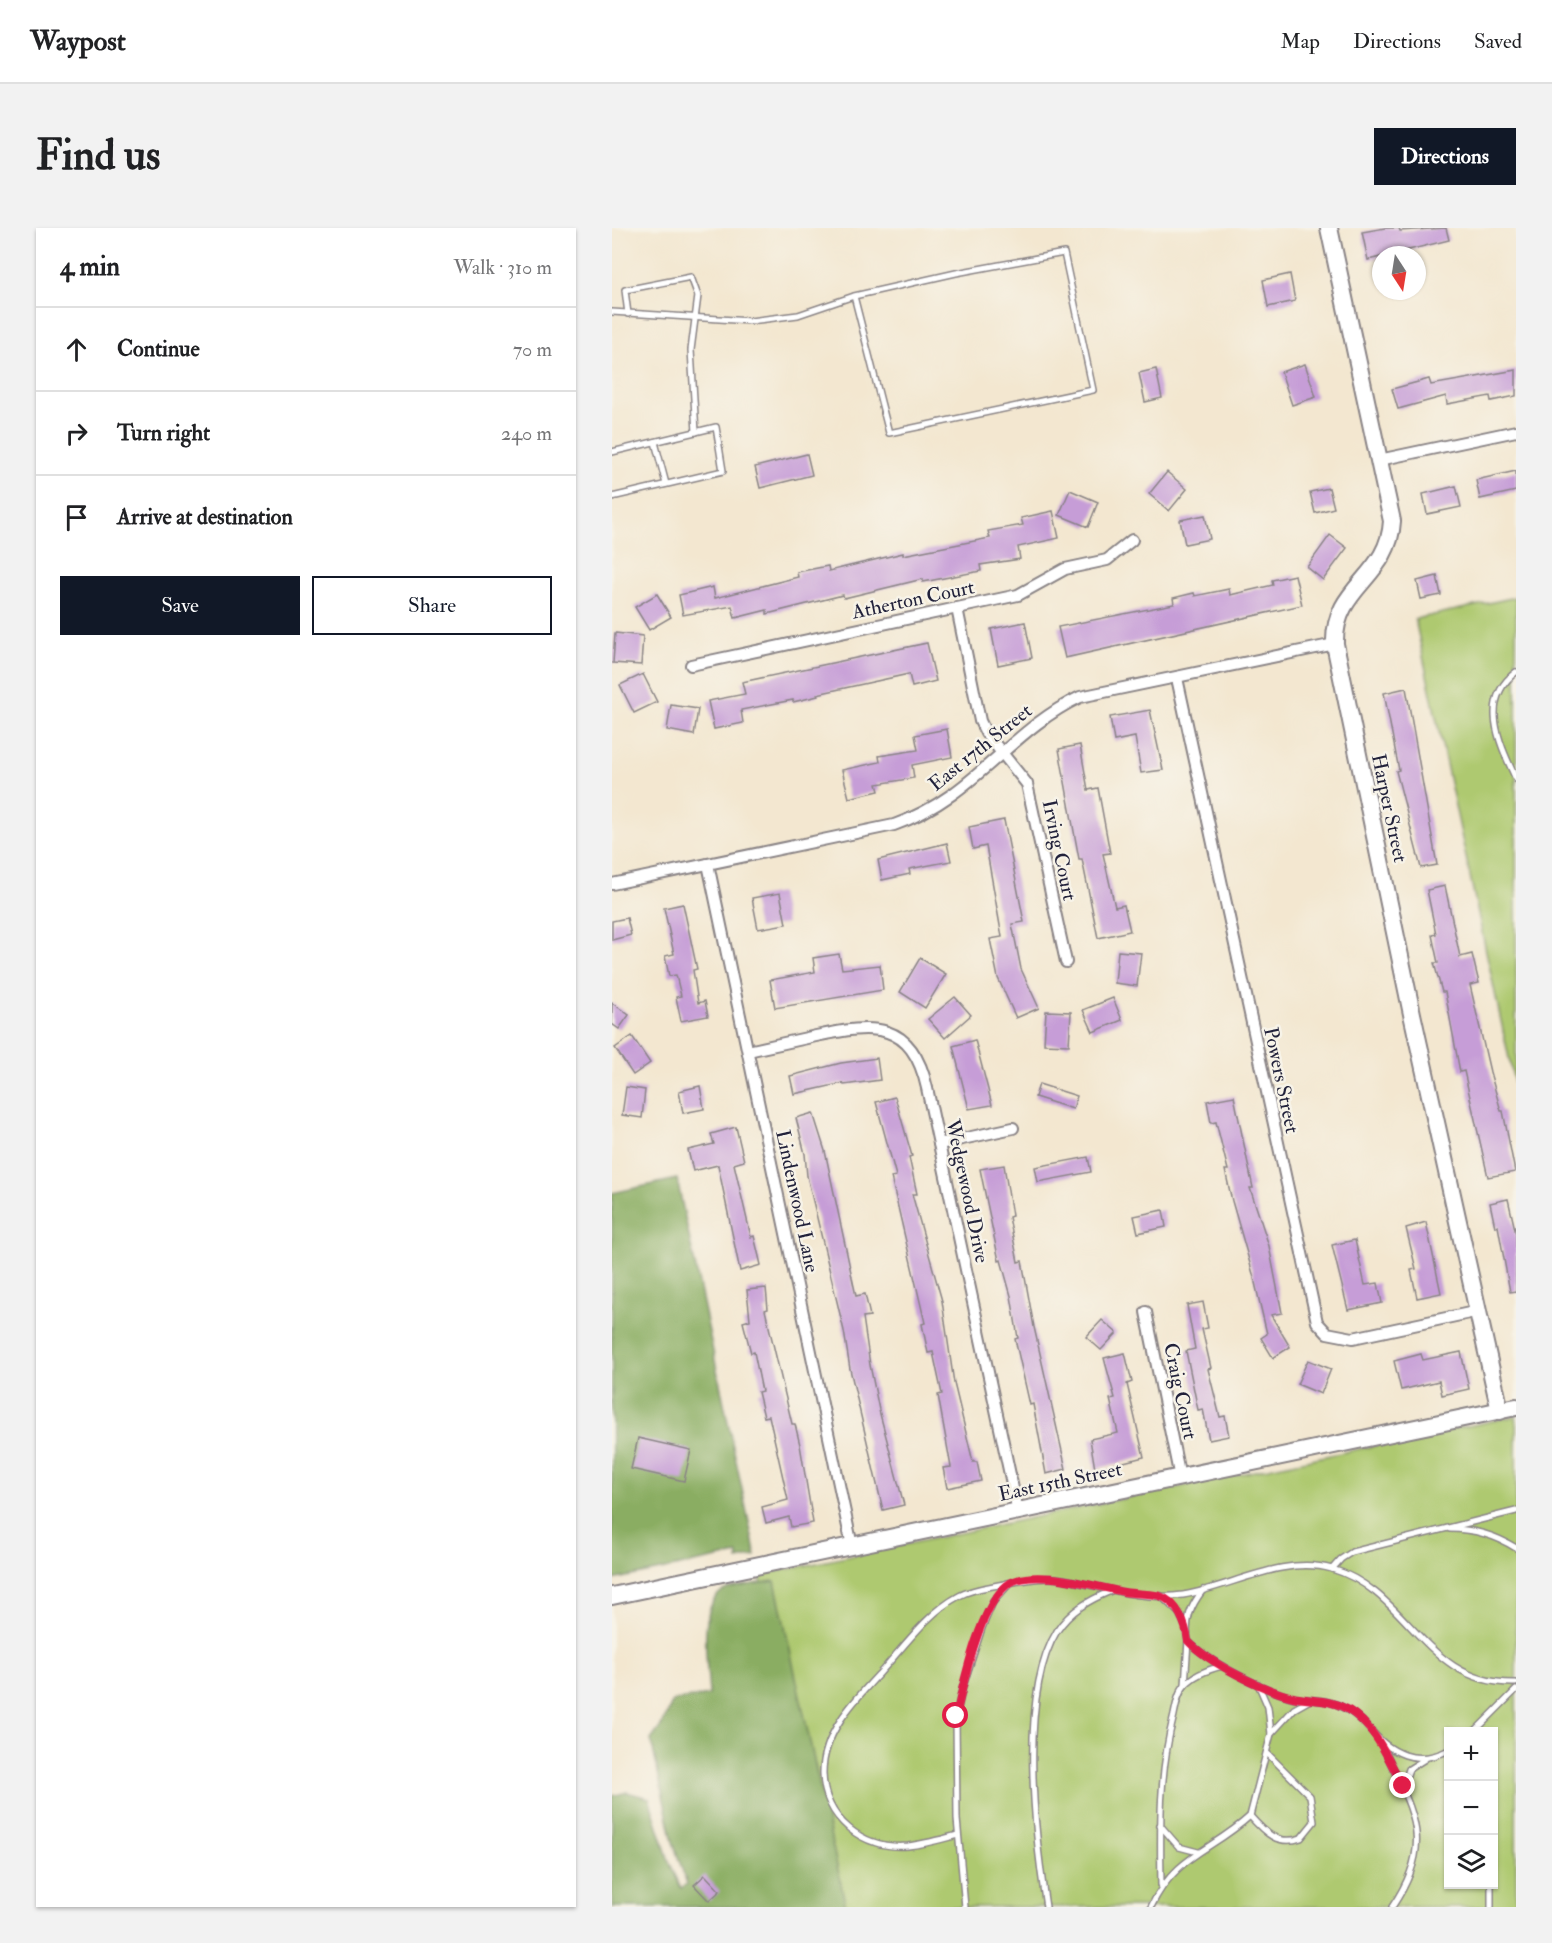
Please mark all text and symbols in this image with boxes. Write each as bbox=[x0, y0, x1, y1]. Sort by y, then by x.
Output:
text: Waypost bbox=[30, 24, 126, 59]
text: Map bbox=[1280, 28, 1320, 55]
text: Directions bbox=[1353, 28, 1441, 55]
text: Saved bbox=[1474, 28, 1522, 55]
button: Directions bbox=[1374, 128, 1516, 185]
text: Find us bbox=[36, 130, 160, 182]
north arrow bbox=[1372, 246, 1426, 300]
text: 4 min bbox=[60, 251, 120, 283]
text: Walk · 310 m bbox=[453, 255, 552, 280]
icon: ahead bbox=[60, 333, 93, 366]
text: Continue bbox=[117, 335, 200, 363]
text: 70 m bbox=[513, 337, 552, 362]
icon: right bbox=[60, 417, 93, 450]
text: Turn right bbox=[117, 419, 210, 447]
text: 240 m bbox=[501, 421, 552, 446]
icon: arrive bbox=[60, 501, 93, 534]
text: Arrive at destination bbox=[117, 503, 293, 531]
street label: Atherton Court bbox=[849, 574, 977, 625]
button: Save bbox=[60, 576, 300, 635]
button: Share bbox=[312, 576, 552, 635]
street label: East 17th Street bbox=[924, 698, 1037, 797]
street label: Harper Street bbox=[1365, 752, 1413, 865]
street label: Irving Court bbox=[1037, 797, 1083, 903]
street label: Powers Street bbox=[1258, 1025, 1305, 1136]
street label: Wedgewood Drive bbox=[940, 1116, 995, 1265]
street label: Lindenwood Lane bbox=[770, 1127, 825, 1275]
street label: Craig Court bbox=[1158, 1341, 1203, 1442]
street label: East 15th Street bbox=[996, 1456, 1125, 1507]
route start bbox=[942, 1702, 968, 1728]
map controls bbox=[1444, 1727, 1498, 1889]
button: + bbox=[1444, 1727, 1498, 1781]
route end bbox=[1389, 1772, 1415, 1798]
button: − bbox=[1444, 1781, 1498, 1835]
button: layers bbox=[1444, 1835, 1498, 1889]

